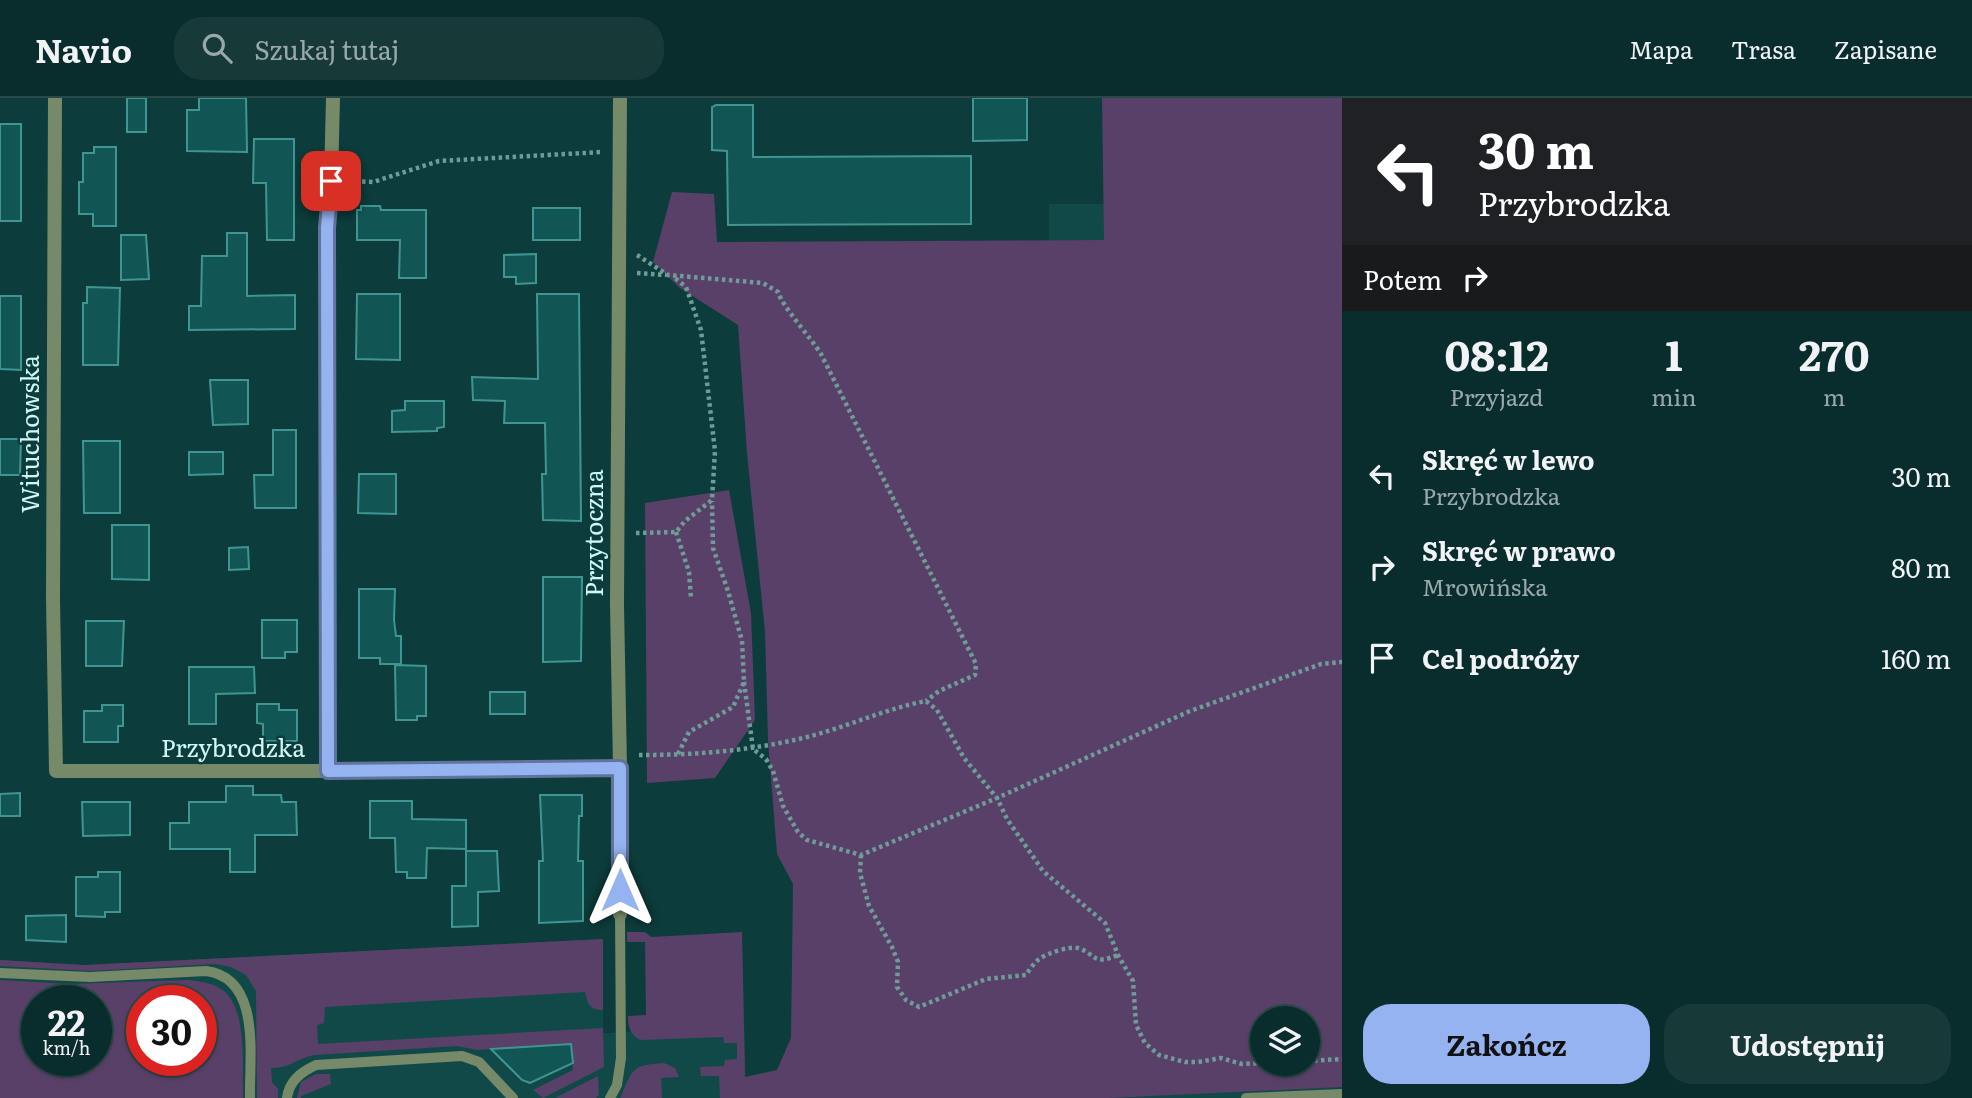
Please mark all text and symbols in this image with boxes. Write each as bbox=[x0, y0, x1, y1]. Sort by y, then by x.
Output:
search box bbox=[174, 17, 664, 80]
text: Navio bbox=[35, 24, 132, 73]
icon: search bbox=[198, 29, 236, 67]
text: Szukaj tutaj bbox=[254, 29, 399, 68]
text: Mapa bbox=[1629, 31, 1693, 66]
text: Trasa bbox=[1731, 31, 1796, 66]
text: Zapisane bbox=[1834, 31, 1937, 66]
text: 30 m bbox=[1478, 111, 1594, 184]
icon: left bbox=[1363, 126, 1454, 217]
pin bbox=[301, 151, 361, 211]
icon: arrive bbox=[312, 162, 350, 200]
text: Przybrodzka bbox=[1478, 178, 1670, 226]
text: Potem bbox=[1363, 259, 1442, 298]
icon: right bbox=[1456, 259, 1494, 297]
text: 08:12 bbox=[1444, 322, 1549, 384]
text: 1 bbox=[1665, 322, 1683, 384]
text: 270 bbox=[1799, 322, 1870, 384]
street label: Wituchowska bbox=[11, 355, 46, 513]
text: Przyjazd bbox=[1450, 379, 1543, 413]
text: min bbox=[1651, 379, 1696, 413]
text: m bbox=[1823, 379, 1845, 413]
text: Skręć w lewo bbox=[1422, 439, 1595, 478]
text: 30 m bbox=[1891, 456, 1951, 495]
icon: left bbox=[1363, 457, 1401, 495]
street label: Przytoczna bbox=[575, 469, 610, 597]
text: Przybrodzka bbox=[1422, 478, 1560, 512]
text: Skręć w prawo bbox=[1422, 530, 1616, 569]
text: 80 m bbox=[1891, 547, 1951, 586]
icon: right bbox=[1363, 548, 1401, 586]
text: Mrowińska bbox=[1422, 569, 1548, 603]
text: Cel podróży bbox=[1422, 638, 1579, 677]
text: 160 m bbox=[1881, 638, 1951, 677]
icon: arrive bbox=[1363, 639, 1401, 677]
street label: Przybrodzka bbox=[161, 729, 305, 764]
position arrow bbox=[583, 853, 657, 927]
speed limit sign: 30 bbox=[126, 985, 217, 1076]
text: 22 bbox=[48, 995, 85, 1047]
button: Zakończ bbox=[1363, 1004, 1650, 1084]
button: Udostępnij bbox=[1664, 1004, 1951, 1084]
map controls bbox=[1250, 1006, 1320, 1076]
button: layers bbox=[1250, 1006, 1320, 1076]
text: km/h bbox=[43, 1034, 90, 1061]

